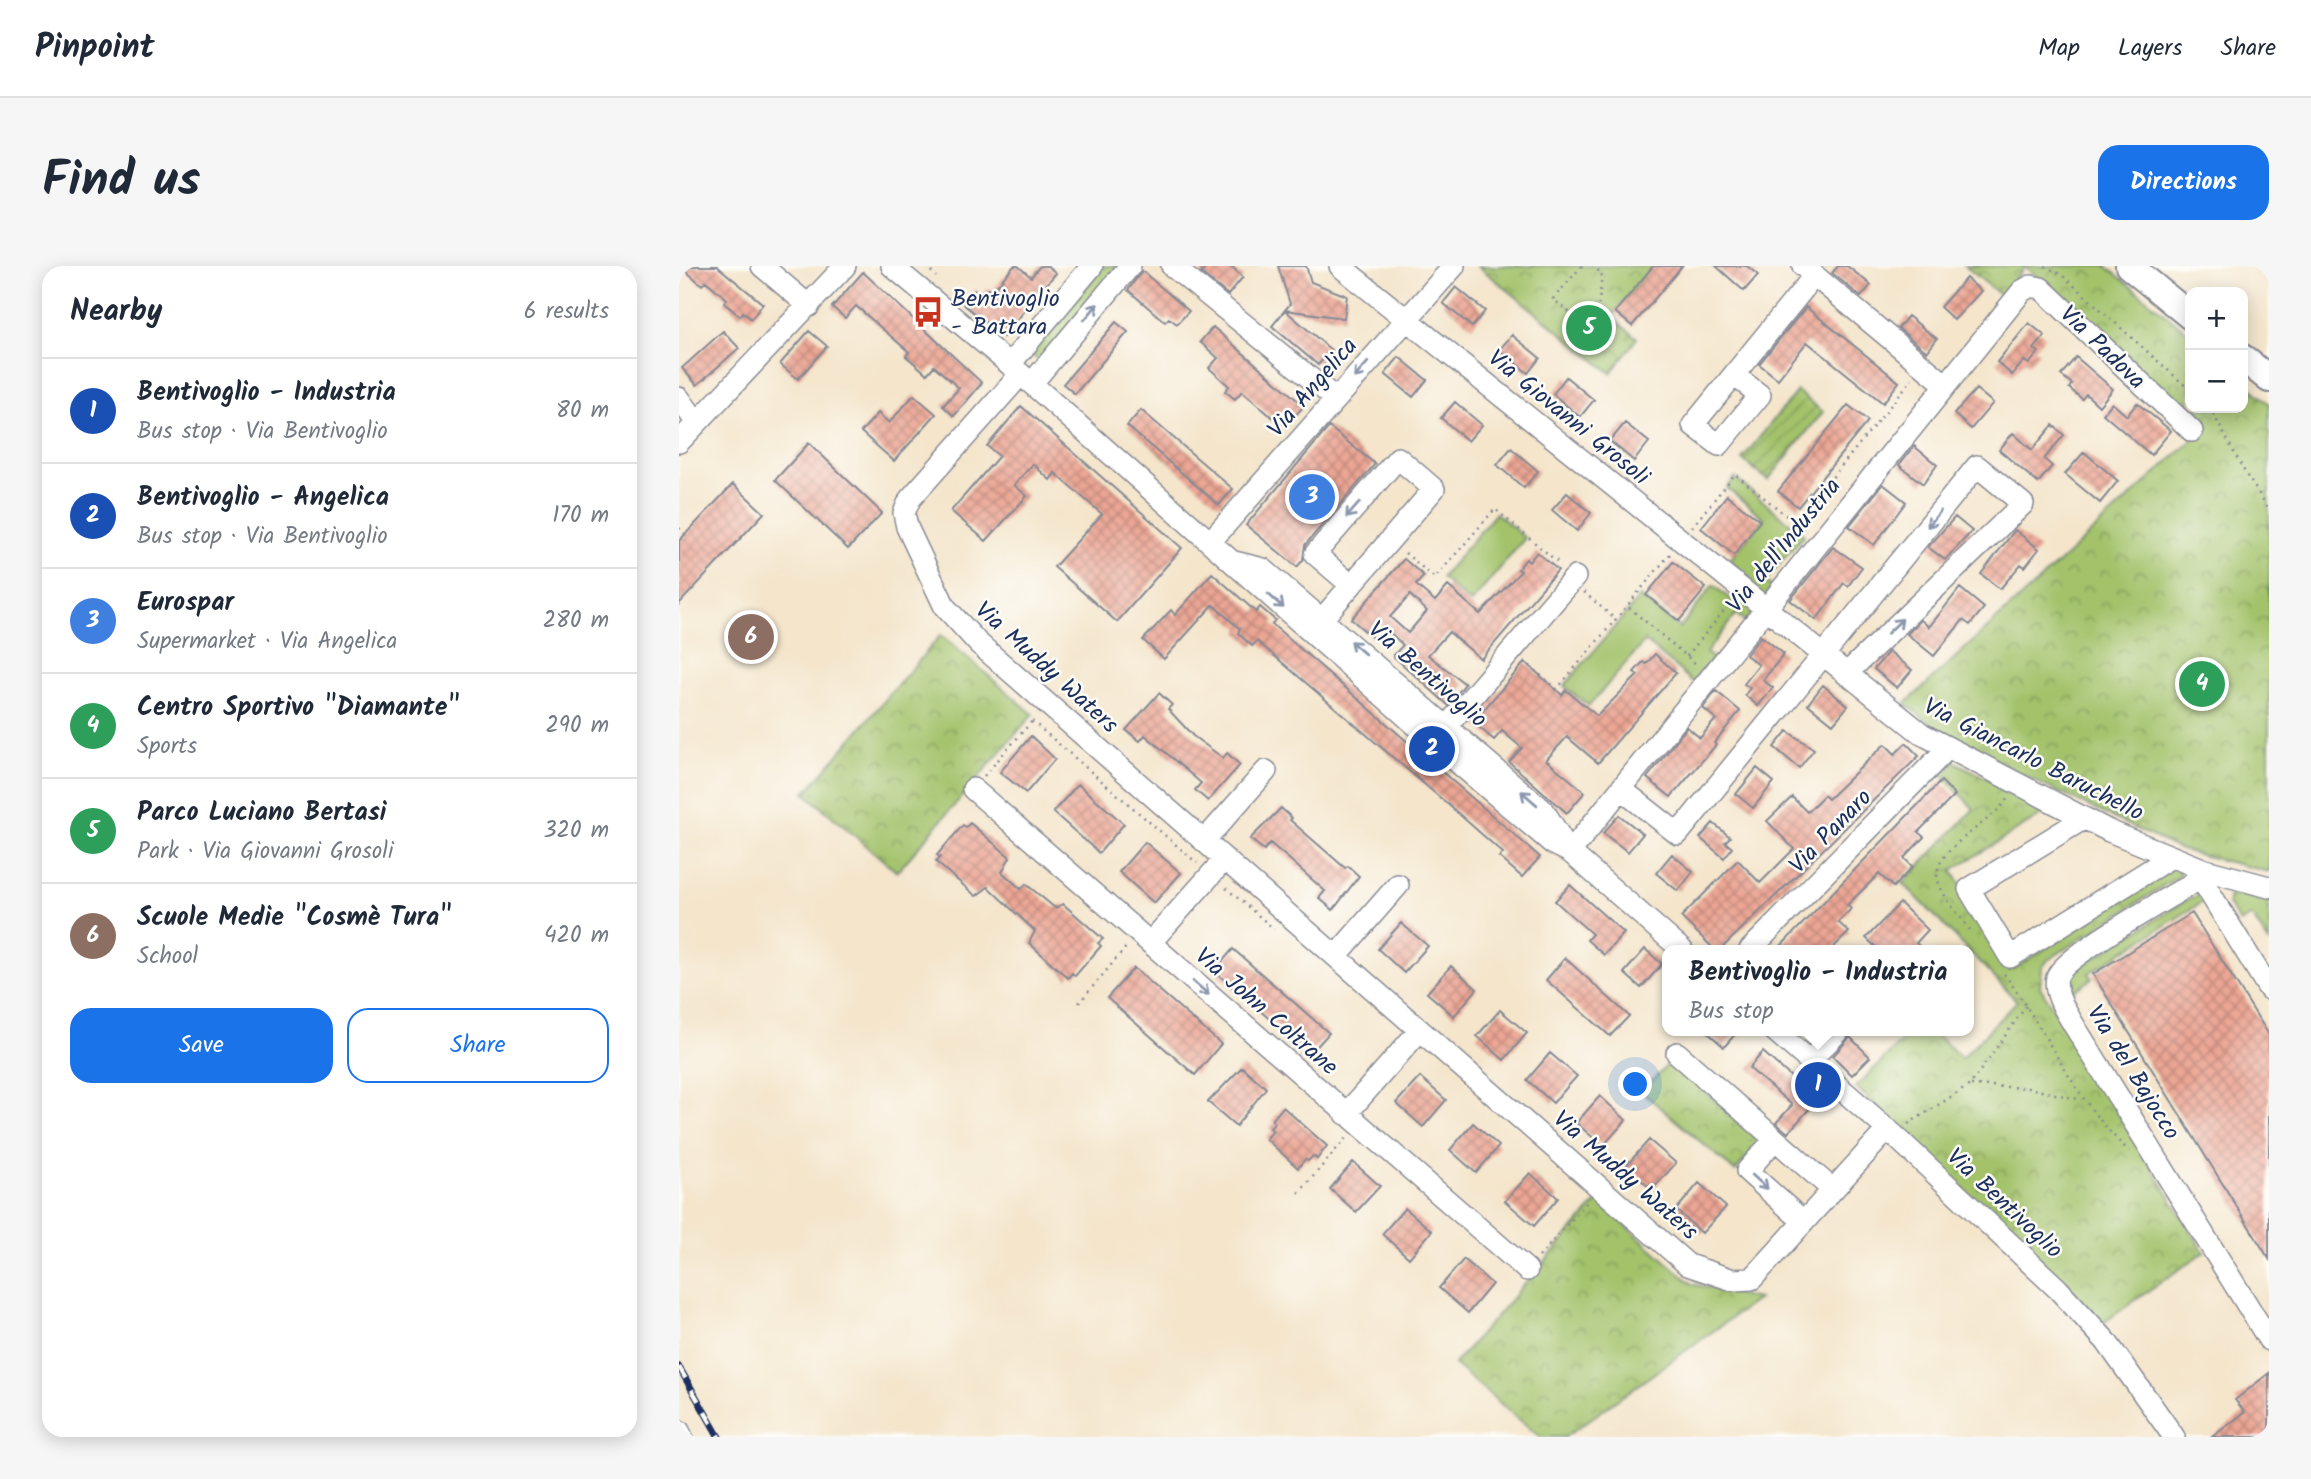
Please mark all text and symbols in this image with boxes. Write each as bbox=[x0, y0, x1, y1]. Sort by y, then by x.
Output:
text: Pinpoint bbox=[35, 22, 155, 75]
text: Map bbox=[2038, 29, 2080, 68]
text: Layers bbox=[2118, 29, 2182, 68]
text: Share bbox=[2220, 29, 2276, 68]
text: Find us bbox=[42, 143, 200, 221]
button: Directions bbox=[2098, 145, 2269, 220]
place label: Bentivoglio - Battara bbox=[951, 280, 1060, 347]
map controls bbox=[2185, 287, 2248, 413]
button: + bbox=[2185, 287, 2248, 350]
text: Nearby bbox=[70, 288, 162, 336]
text: 6 results bbox=[524, 294, 609, 330]
bus stop icon: Bentivoglio - Battara bbox=[911, 295, 945, 329]
street label: Via Padova bbox=[2050, 297, 2154, 400]
pin: 5 bbox=[1566, 302, 1612, 354]
one-way arrow bbox=[1083, 304, 1099, 322]
street label: Via Angelica bbox=[1258, 329, 1368, 447]
street label: Via Giovanni Grosoli bbox=[1478, 340, 1659, 497]
button: − bbox=[2185, 350, 2248, 413]
one-way arrow bbox=[1353, 361, 1369, 379]
text: Bentivoglio - Industria bbox=[137, 372, 396, 414]
text: 1 bbox=[90, 393, 96, 429]
text: 80 m bbox=[556, 393, 609, 429]
text: Bus stop · Via Bentivoglio bbox=[137, 414, 388, 450]
street label: Via dell'Industria bbox=[1717, 469, 1851, 623]
pin: 3 bbox=[1289, 471, 1335, 523]
text: Bentivoglio - Angelica bbox=[137, 477, 389, 519]
text: 2 bbox=[86, 498, 100, 534]
text: 170 m bbox=[552, 498, 609, 534]
one-way arrow bbox=[1345, 501, 1361, 519]
one-way arrow bbox=[1926, 510, 1941, 528]
text: Bus stop · Via Bentivoglio bbox=[137, 519, 388, 555]
text: Eurospar bbox=[137, 582, 234, 624]
street label: Via Muddy Waters bbox=[965, 592, 1127, 744]
one-way arrow bbox=[1267, 593, 1284, 610]
text: 3 bbox=[87, 603, 99, 639]
text: 280 m bbox=[543, 603, 609, 639]
pin: 6 bbox=[728, 611, 774, 663]
street label: Via Bentivoglio bbox=[1358, 612, 1496, 739]
one-way arrow bbox=[1886, 618, 1903, 635]
text: Supermarket · Via Angelica bbox=[137, 624, 397, 660]
one-way arrow bbox=[1350, 640, 1368, 656]
pin: 4 bbox=[2179, 658, 2225, 710]
text: Centro Sportivo "Diamante" bbox=[137, 687, 460, 729]
street label: Via Giancarlo Baruchello bbox=[1916, 688, 2151, 833]
text: 4 bbox=[87, 708, 99, 744]
text: 290 m bbox=[545, 708, 609, 744]
pin: 2 bbox=[1409, 723, 1455, 775]
text: Sports bbox=[137, 729, 197, 765]
street label: Via Panaro bbox=[1780, 780, 1882, 884]
one-way arrow bbox=[1520, 790, 1538, 806]
text: Parco Luciano Bertasi bbox=[137, 792, 387, 834]
text: 5 bbox=[87, 813, 99, 849]
text: 320 m bbox=[543, 813, 609, 849]
text: Park · Via Giovanni Grosoli bbox=[137, 834, 393, 870]
text: Scuole Medie "Cosmè Tura" bbox=[137, 897, 452, 939]
text: 6 bbox=[87, 918, 99, 954]
text: 420 m bbox=[544, 918, 609, 954]
street label: Via John Coltrane bbox=[1185, 938, 1347, 1086]
text: School bbox=[137, 939, 198, 975]
popup bbox=[1662, 945, 1974, 1036]
text: Bentivoglio - Industria bbox=[1689, 952, 1947, 994]
one-way arrow bbox=[1192, 980, 1210, 996]
text: Bus stop bbox=[1689, 994, 1773, 1030]
street label: Via del Bajocco bbox=[2076, 997, 2190, 1148]
button: Save bbox=[70, 1008, 333, 1083]
button: Share bbox=[347, 1008, 609, 1083]
pin: 1 bbox=[1795, 1059, 1841, 1111]
your location bbox=[1618, 1067, 1652, 1101]
street label: Via Muddy Waters bbox=[1543, 1101, 1707, 1251]
street label: Via Bentivoglio bbox=[1937, 1139, 2072, 1269]
one-way arrow bbox=[1750, 1174, 1768, 1190]

